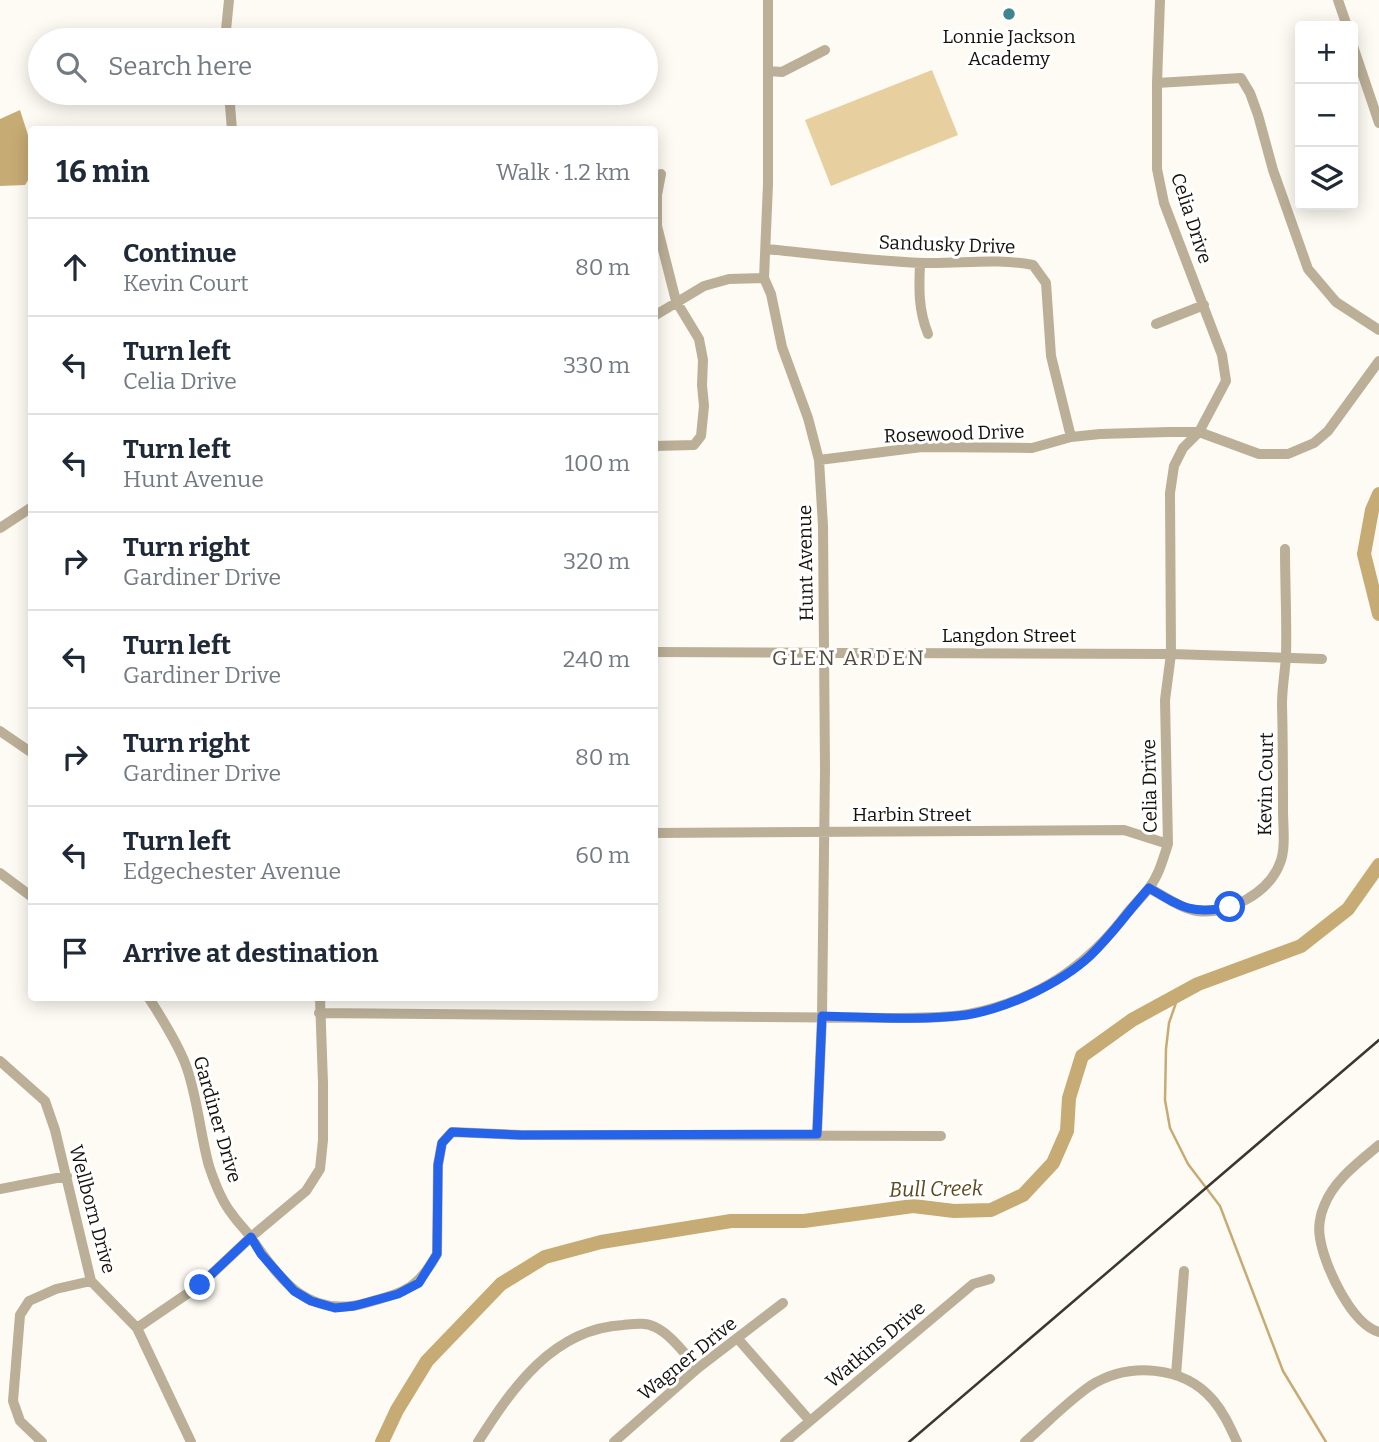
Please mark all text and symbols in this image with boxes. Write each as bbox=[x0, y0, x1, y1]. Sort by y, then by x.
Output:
marker: Lonnie Jackson Academy bbox=[1001, 6, 1017, 22]
map controls bbox=[1295, 21, 1358, 210]
button: + bbox=[1295, 21, 1358, 84]
place label: Lonnie Jackson Academy bbox=[943, 25, 1076, 70]
search box bbox=[28, 28, 658, 105]
icon: search bbox=[52, 48, 90, 86]
text: Search here bbox=[108, 51, 252, 82]
button: − bbox=[1295, 84, 1358, 147]
button: layers bbox=[1295, 147, 1358, 210]
text: 16 min bbox=[56, 154, 150, 190]
text: Walk · 1.2 km bbox=[496, 158, 630, 186]
street label: Celia Drive bbox=[1166, 170, 1217, 266]
street label: Sandusky Drive bbox=[878, 231, 1016, 258]
text: Continue bbox=[123, 238, 237, 269]
icon: ahead bbox=[56, 248, 94, 286]
text: 80 m bbox=[575, 253, 630, 281]
text: Kevin Court bbox=[123, 269, 249, 297]
text: Turn left bbox=[123, 336, 231, 367]
icon: left bbox=[56, 346, 94, 384]
text: 330 m bbox=[563, 351, 630, 379]
text: Celia Drive bbox=[123, 367, 237, 395]
street label: Rosewood Drive bbox=[883, 420, 1025, 447]
text: Turn left bbox=[123, 434, 231, 465]
icon: left bbox=[56, 444, 94, 482]
text: 100 m bbox=[565, 449, 630, 477]
text: Hunt Avenue bbox=[123, 465, 264, 493]
street label: Hunt Avenue bbox=[793, 505, 818, 621]
text: Turn right bbox=[123, 532, 250, 563]
icon: right bbox=[56, 542, 94, 580]
text: 320 m bbox=[563, 547, 630, 575]
text: Gardiner Drive bbox=[123, 563, 281, 591]
street label: Langdon Street bbox=[942, 624, 1076, 647]
text: Turn left bbox=[123, 630, 231, 661]
icon: left bbox=[56, 640, 94, 678]
text: 240 m bbox=[563, 645, 630, 673]
district label: GLEN ARDEN bbox=[772, 645, 926, 671]
text: Gardiner Drive bbox=[123, 661, 281, 689]
text: Turn right bbox=[123, 728, 250, 759]
street label: Kevin Court bbox=[1253, 732, 1278, 836]
icon: right bbox=[56, 738, 94, 776]
street label: Celia Drive bbox=[1137, 739, 1162, 833]
text: 80 m bbox=[575, 743, 630, 771]
text: Gardiner Drive bbox=[123, 759, 281, 787]
street label: Harbin Street bbox=[852, 803, 972, 826]
text: Turn left bbox=[123, 826, 231, 857]
icon: left bbox=[56, 836, 94, 874]
text: 60 m bbox=[575, 841, 630, 869]
text: Edgechester Avenue bbox=[123, 857, 341, 885]
route start bbox=[1214, 891, 1245, 922]
icon: arrive bbox=[56, 934, 94, 972]
text: Arrive at destination bbox=[123, 938, 378, 969]
street label: Gardiner Drive bbox=[188, 1053, 247, 1185]
street label: Wellborn Drive bbox=[64, 1142, 121, 1276]
water label: Bull Creek bbox=[889, 1175, 984, 1203]
route end bbox=[184, 1269, 215, 1300]
street label: Watkins Drive bbox=[821, 1296, 930, 1393]
street label: Wagner Drive bbox=[633, 1312, 741, 1405]

